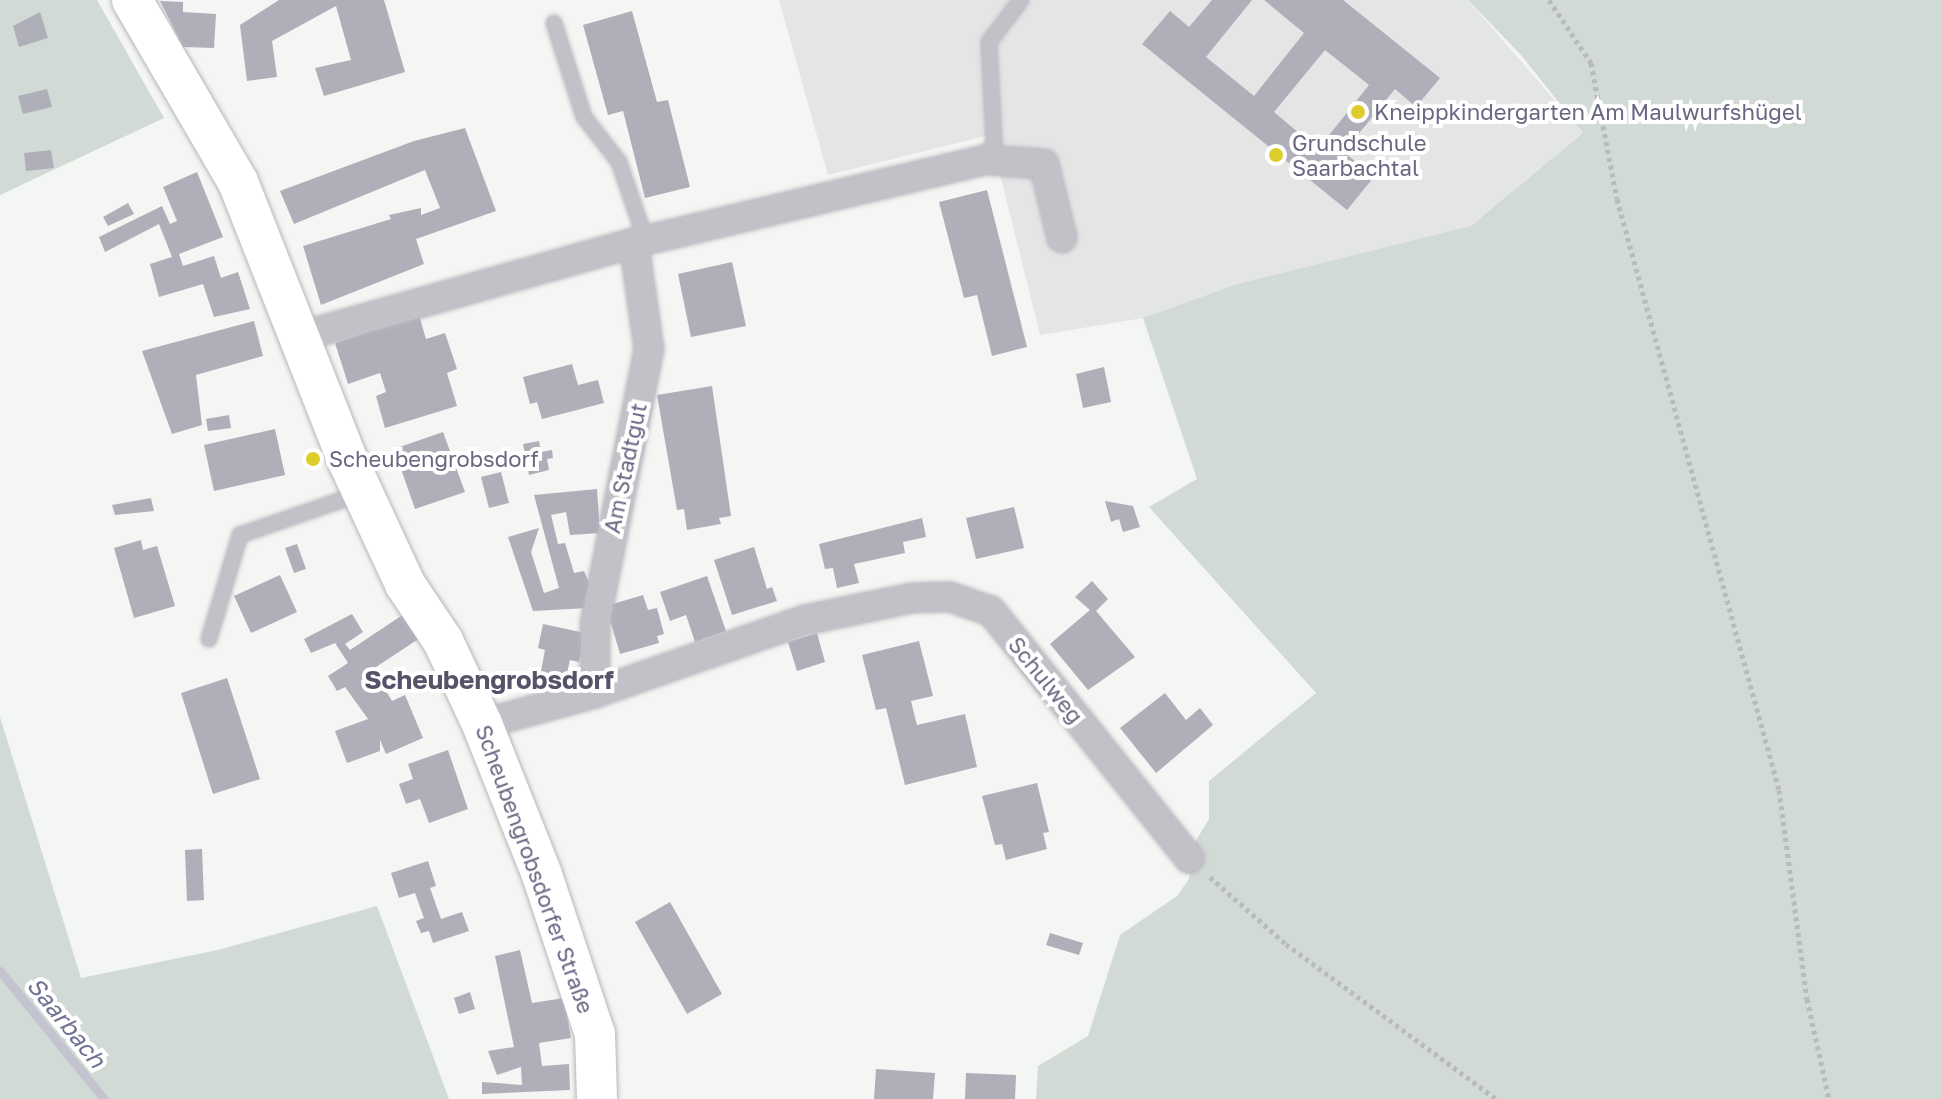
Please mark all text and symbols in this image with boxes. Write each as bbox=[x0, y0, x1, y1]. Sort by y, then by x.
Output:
place label: Kneippkindergarten Am Maulwurfshügel bbox=[1374, 99, 1802, 125]
marker: Kneippkindergarten Am Maulwurfshügel bbox=[1349, 103, 1367, 121]
place label: Grundschule Saarbachtal bbox=[1292, 129, 1427, 180]
marker: Grundschule Saarbachtal bbox=[1267, 146, 1285, 164]
street label: Am Stadtgut bbox=[598, 400, 652, 536]
place label: Scheubengrobsdorf bbox=[329, 446, 539, 472]
marker: Scheubengrobsdorf bbox=[304, 450, 322, 468]
street label: Schulweg bbox=[1003, 631, 1089, 729]
district label: Scheubengrobsdorf bbox=[364, 664, 614, 696]
street label: Scheubengrobsdorfer Straße bbox=[470, 721, 600, 1017]
water label: Saarbach bbox=[22, 971, 112, 1073]

